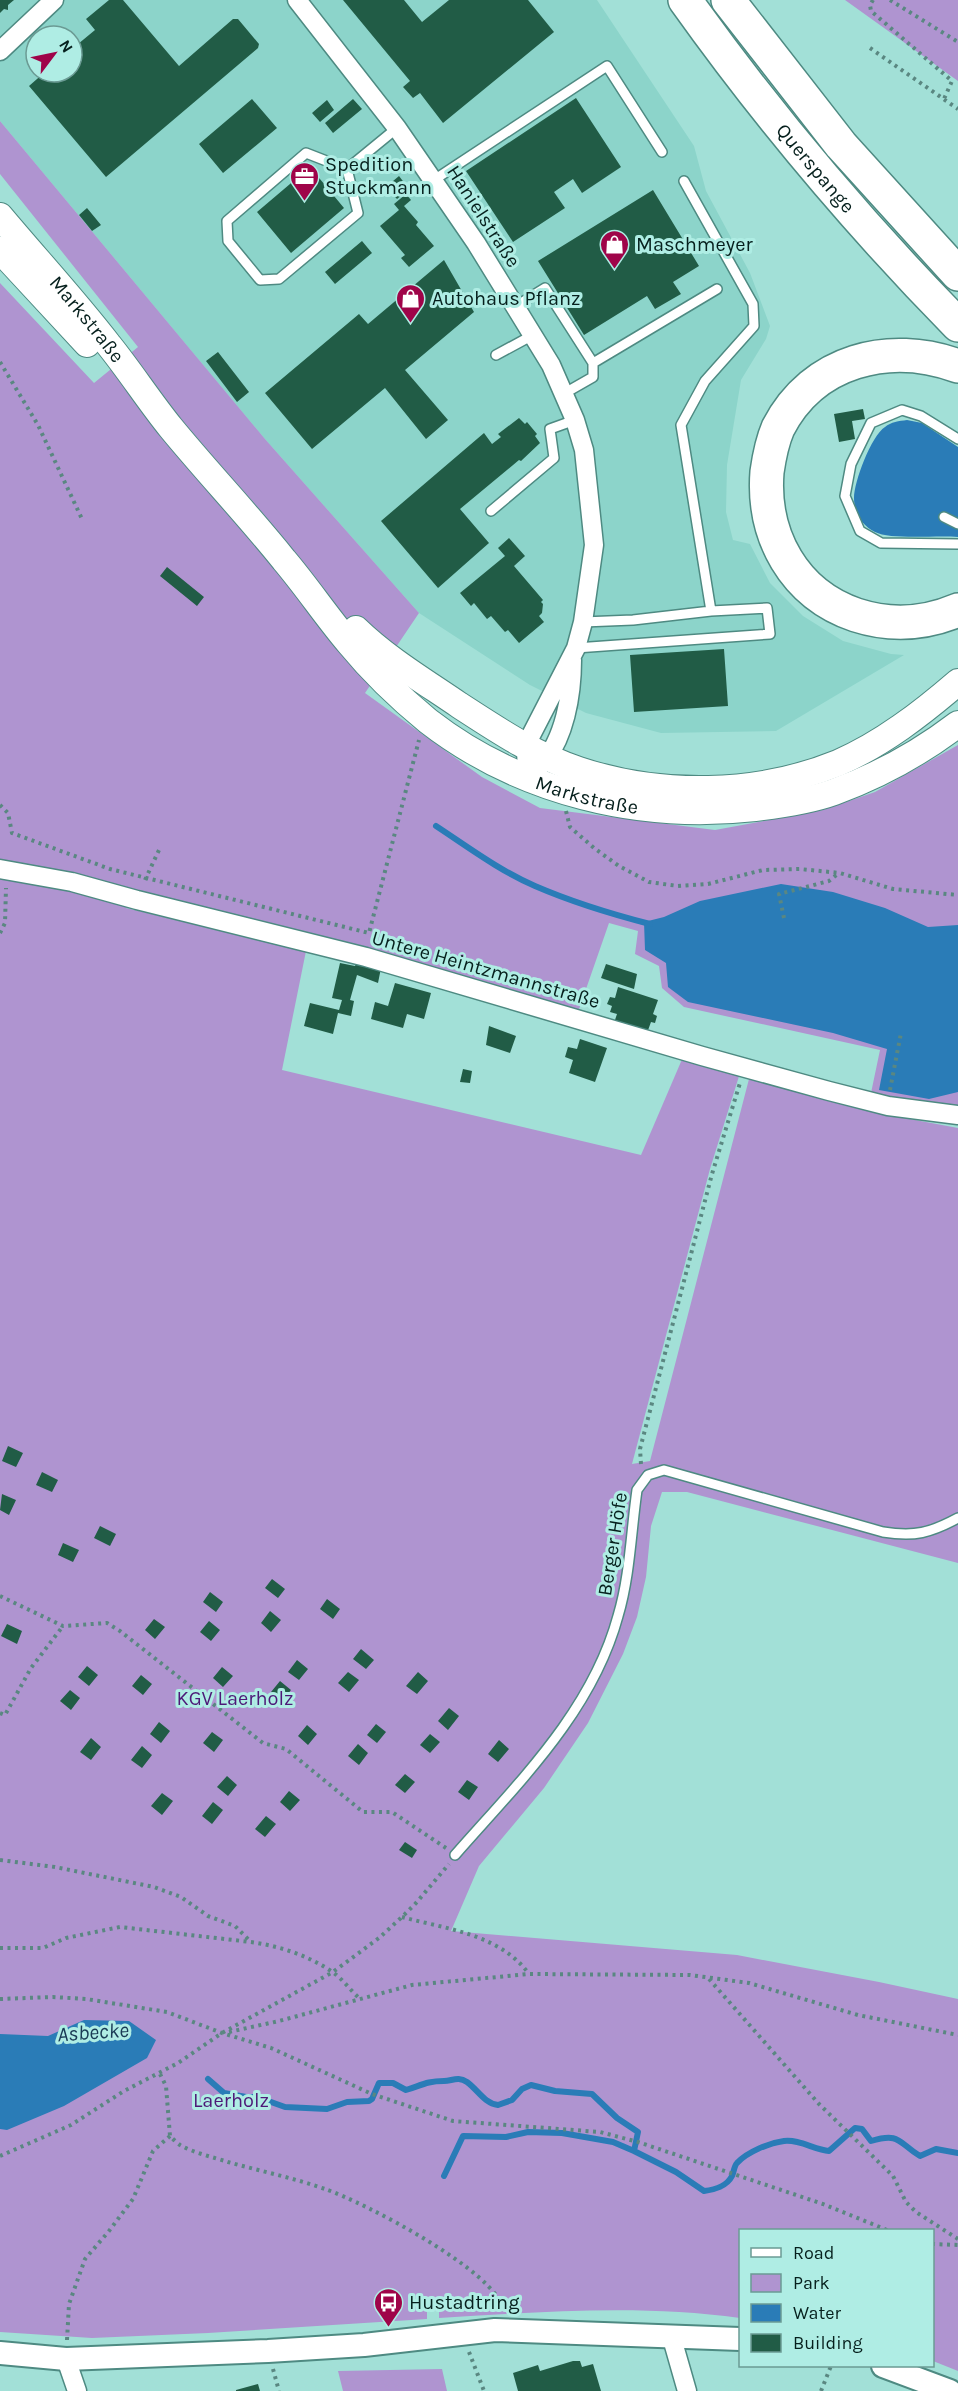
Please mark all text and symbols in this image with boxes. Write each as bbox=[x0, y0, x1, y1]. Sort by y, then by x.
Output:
north arrow bbox=[24, 24, 84, 84]
text: N bbox=[55, 36, 77, 56]
street label: Querspange bbox=[771, 119, 860, 218]
place label: Spedition Stuckmann bbox=[325, 153, 432, 199]
office icon: Spedition Stuckmann bbox=[288, 160, 320, 202]
street label: Hanielstraße bbox=[442, 161, 525, 272]
shop icon: Maschmeyer bbox=[599, 228, 631, 270]
place label: Maschmeyer bbox=[636, 233, 753, 256]
street label: Markstraße bbox=[45, 271, 129, 367]
shop icon: Autohaus Pflanz bbox=[395, 282, 427, 324]
place label: Autohaus Pflanz bbox=[432, 287, 581, 310]
street label: Markstraße bbox=[532, 771, 640, 819]
street label: Untere Heintzmannstraße bbox=[369, 926, 603, 1013]
street label: Berger Höfe bbox=[593, 1491, 632, 1598]
park label: KGV Laerholz bbox=[177, 1687, 293, 1710]
water label: Asbecke bbox=[56, 2018, 130, 2046]
park label: Laerholz bbox=[193, 2089, 269, 2112]
legend bbox=[739, 2229, 934, 2367]
text: Road bbox=[793, 2242, 834, 2264]
text: Park bbox=[793, 2272, 830, 2294]
bus stop icon: Hustadtring bbox=[372, 2286, 404, 2328]
place label: Hustadtring bbox=[409, 2291, 519, 2314]
text: Water bbox=[793, 2302, 841, 2324]
text: Building bbox=[793, 2332, 863, 2354]

